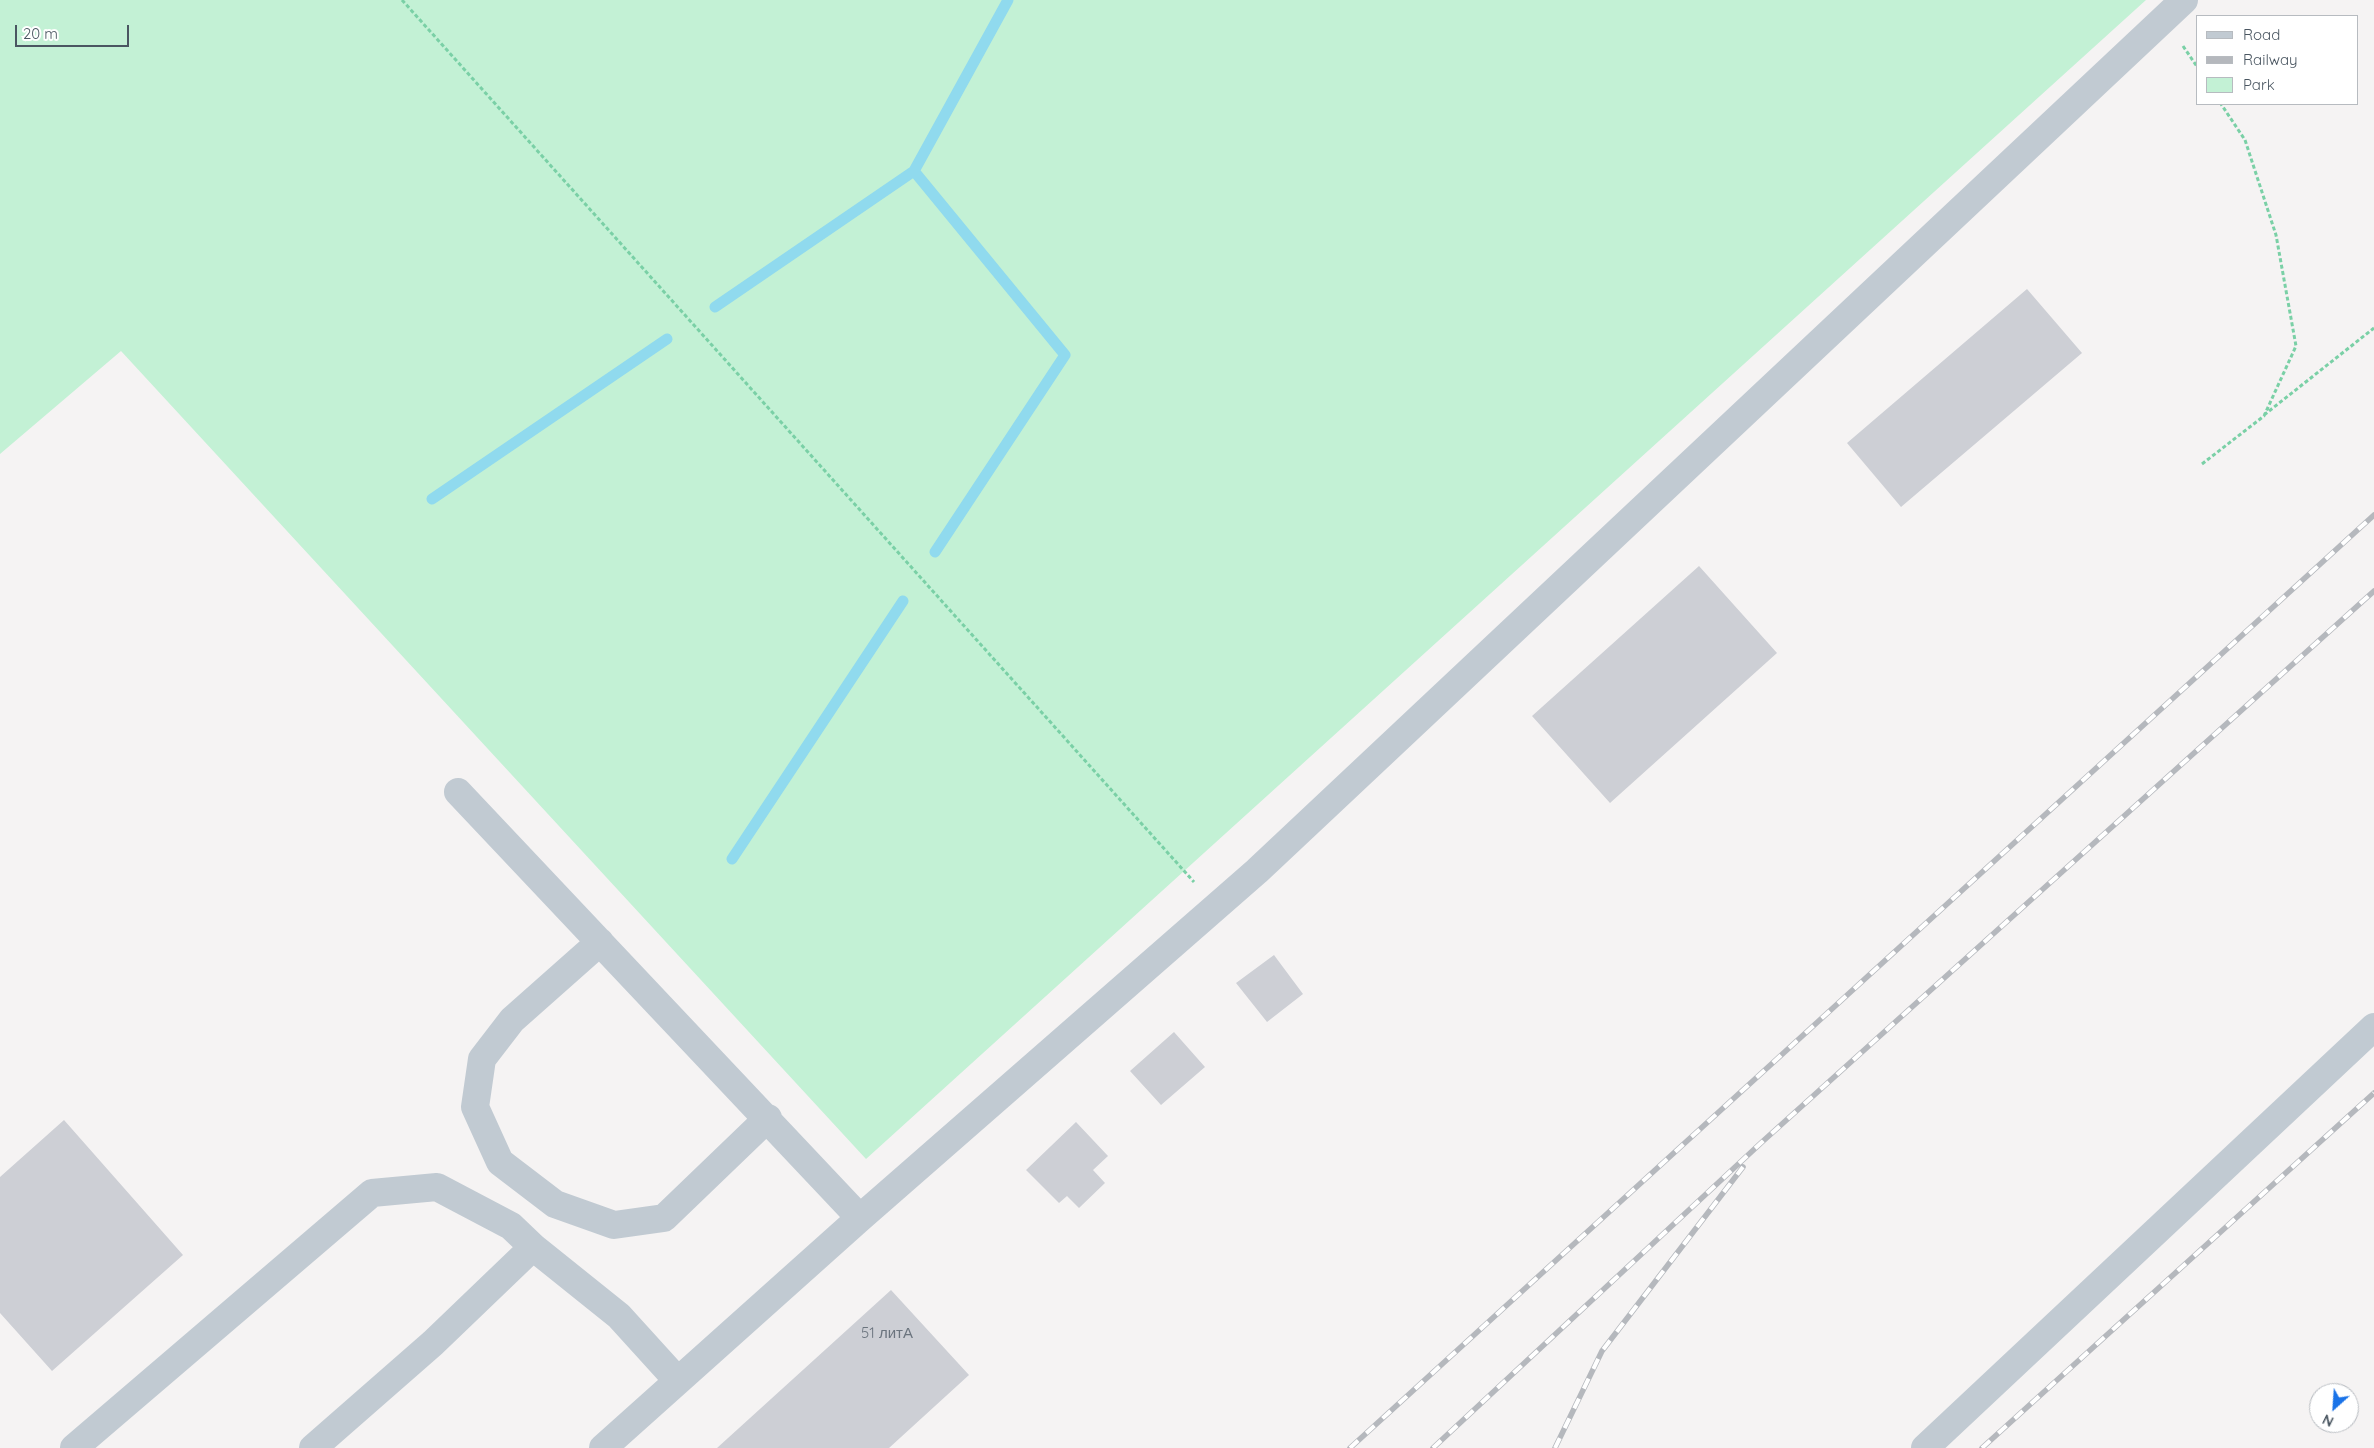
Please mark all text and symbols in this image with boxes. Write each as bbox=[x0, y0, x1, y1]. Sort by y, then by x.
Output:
scale bar bbox=[18, 15, 131, 47]
legend bbox=[2196, 15, 2359, 105]
text: 20 m bbox=[23, 24, 58, 43]
text: Road bbox=[2243, 25, 2280, 44]
text: Railway bbox=[2243, 50, 2298, 69]
text: Park bbox=[2243, 75, 2275, 94]
house number: 51 литА bbox=[861, 1324, 913, 1342]
north arrow bbox=[2309, 1383, 2359, 1433]
text: N bbox=[2319, 1410, 2336, 1431]

